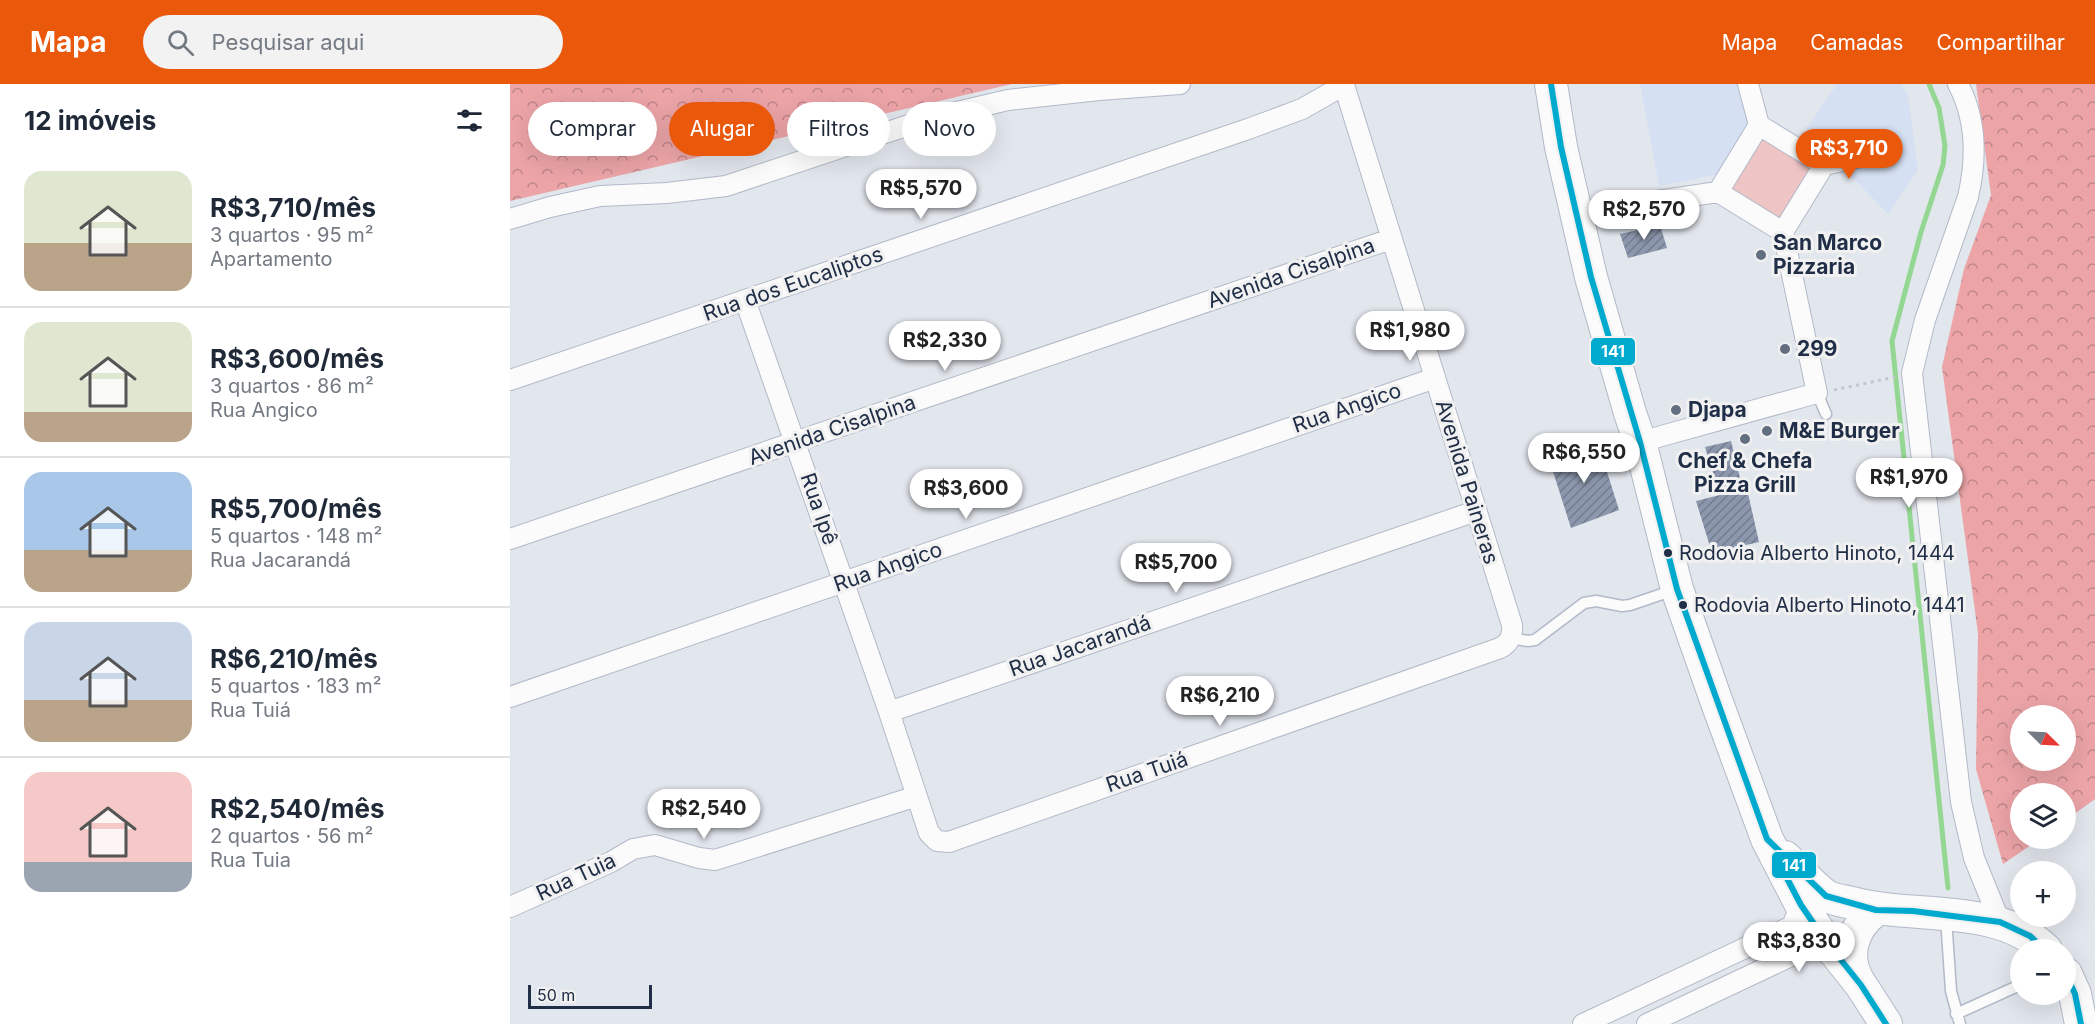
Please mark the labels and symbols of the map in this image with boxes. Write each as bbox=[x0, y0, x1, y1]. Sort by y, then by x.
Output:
pin: R$3,710 bbox=[1794, 129, 1904, 180]
pin: R$5,570 bbox=[866, 169, 976, 220]
pin: R$2,570 bbox=[1589, 190, 1699, 241]
place label: San Marco Pizzaria bbox=[1773, 230, 1882, 279]
street label: Avenida Cisalpina bbox=[1204, 232, 1378, 313]
street label: Rua dos Eucaliptos bbox=[700, 241, 886, 326]
marker: San Marco Pizzaria bbox=[1754, 248, 1768, 262]
pin: R$1,980 bbox=[1355, 311, 1465, 362]
pin: R$2,330 bbox=[890, 321, 1000, 372]
place label: 299 bbox=[1797, 336, 1838, 361]
line badge: 141 bbox=[1590, 337, 1636, 366]
text: 141 bbox=[1601, 341, 1625, 361]
marker: 299 bbox=[1778, 342, 1792, 356]
street label: Rua Angico bbox=[1289, 377, 1404, 438]
street label: Avenida Cisalpina bbox=[745, 389, 919, 470]
street label: Avenida Paineras bbox=[1431, 397, 1504, 567]
place label: Djapa bbox=[1688, 397, 1747, 422]
marker: Djapa bbox=[1669, 403, 1683, 417]
place label: M&E Burger bbox=[1779, 418, 1900, 443]
marker: M&E Burger bbox=[1760, 424, 1774, 438]
marker: Chef & Chefa Pizza Grill bbox=[1738, 432, 1752, 446]
pin: R$6,550 bbox=[1529, 433, 1639, 484]
place label: Chef & Chefa Pizza Grill bbox=[1678, 448, 1812, 497]
pin: R$1,970 bbox=[1854, 458, 1964, 509]
pin: R$3,600 bbox=[911, 469, 1021, 520]
street label: Rua Ipê bbox=[796, 470, 843, 548]
street label: Rua Angico bbox=[830, 536, 945, 597]
place label: Rodovia Alberto Hinoto, 1444 bbox=[1679, 541, 1955, 565]
pin: R$5,700 bbox=[1121, 543, 1231, 594]
marker: Rodovia Alberto Hinoto, 1444 bbox=[1662, 547, 1674, 559]
place label: Rodovia Alberto Hinoto, 1441 bbox=[1694, 593, 1965, 617]
marker: Rodovia Alberto Hinoto, 1441 bbox=[1677, 599, 1689, 611]
street label: Rua Jacarandá bbox=[1006, 610, 1154, 681]
pin: R$6,210 bbox=[1165, 676, 1275, 727]
north arrow bbox=[2010, 705, 2076, 771]
street label: Rua Tuiá bbox=[1103, 746, 1191, 797]
pin: R$2,540 bbox=[649, 789, 759, 840]
street label: Rua Tuia bbox=[532, 847, 620, 906]
line badge: 141 bbox=[1771, 851, 1817, 879]
text: 141 bbox=[1782, 855, 1806, 875]
pin: R$3,830 bbox=[1744, 922, 1854, 973]
scale bar bbox=[528, 982, 652, 1010]

